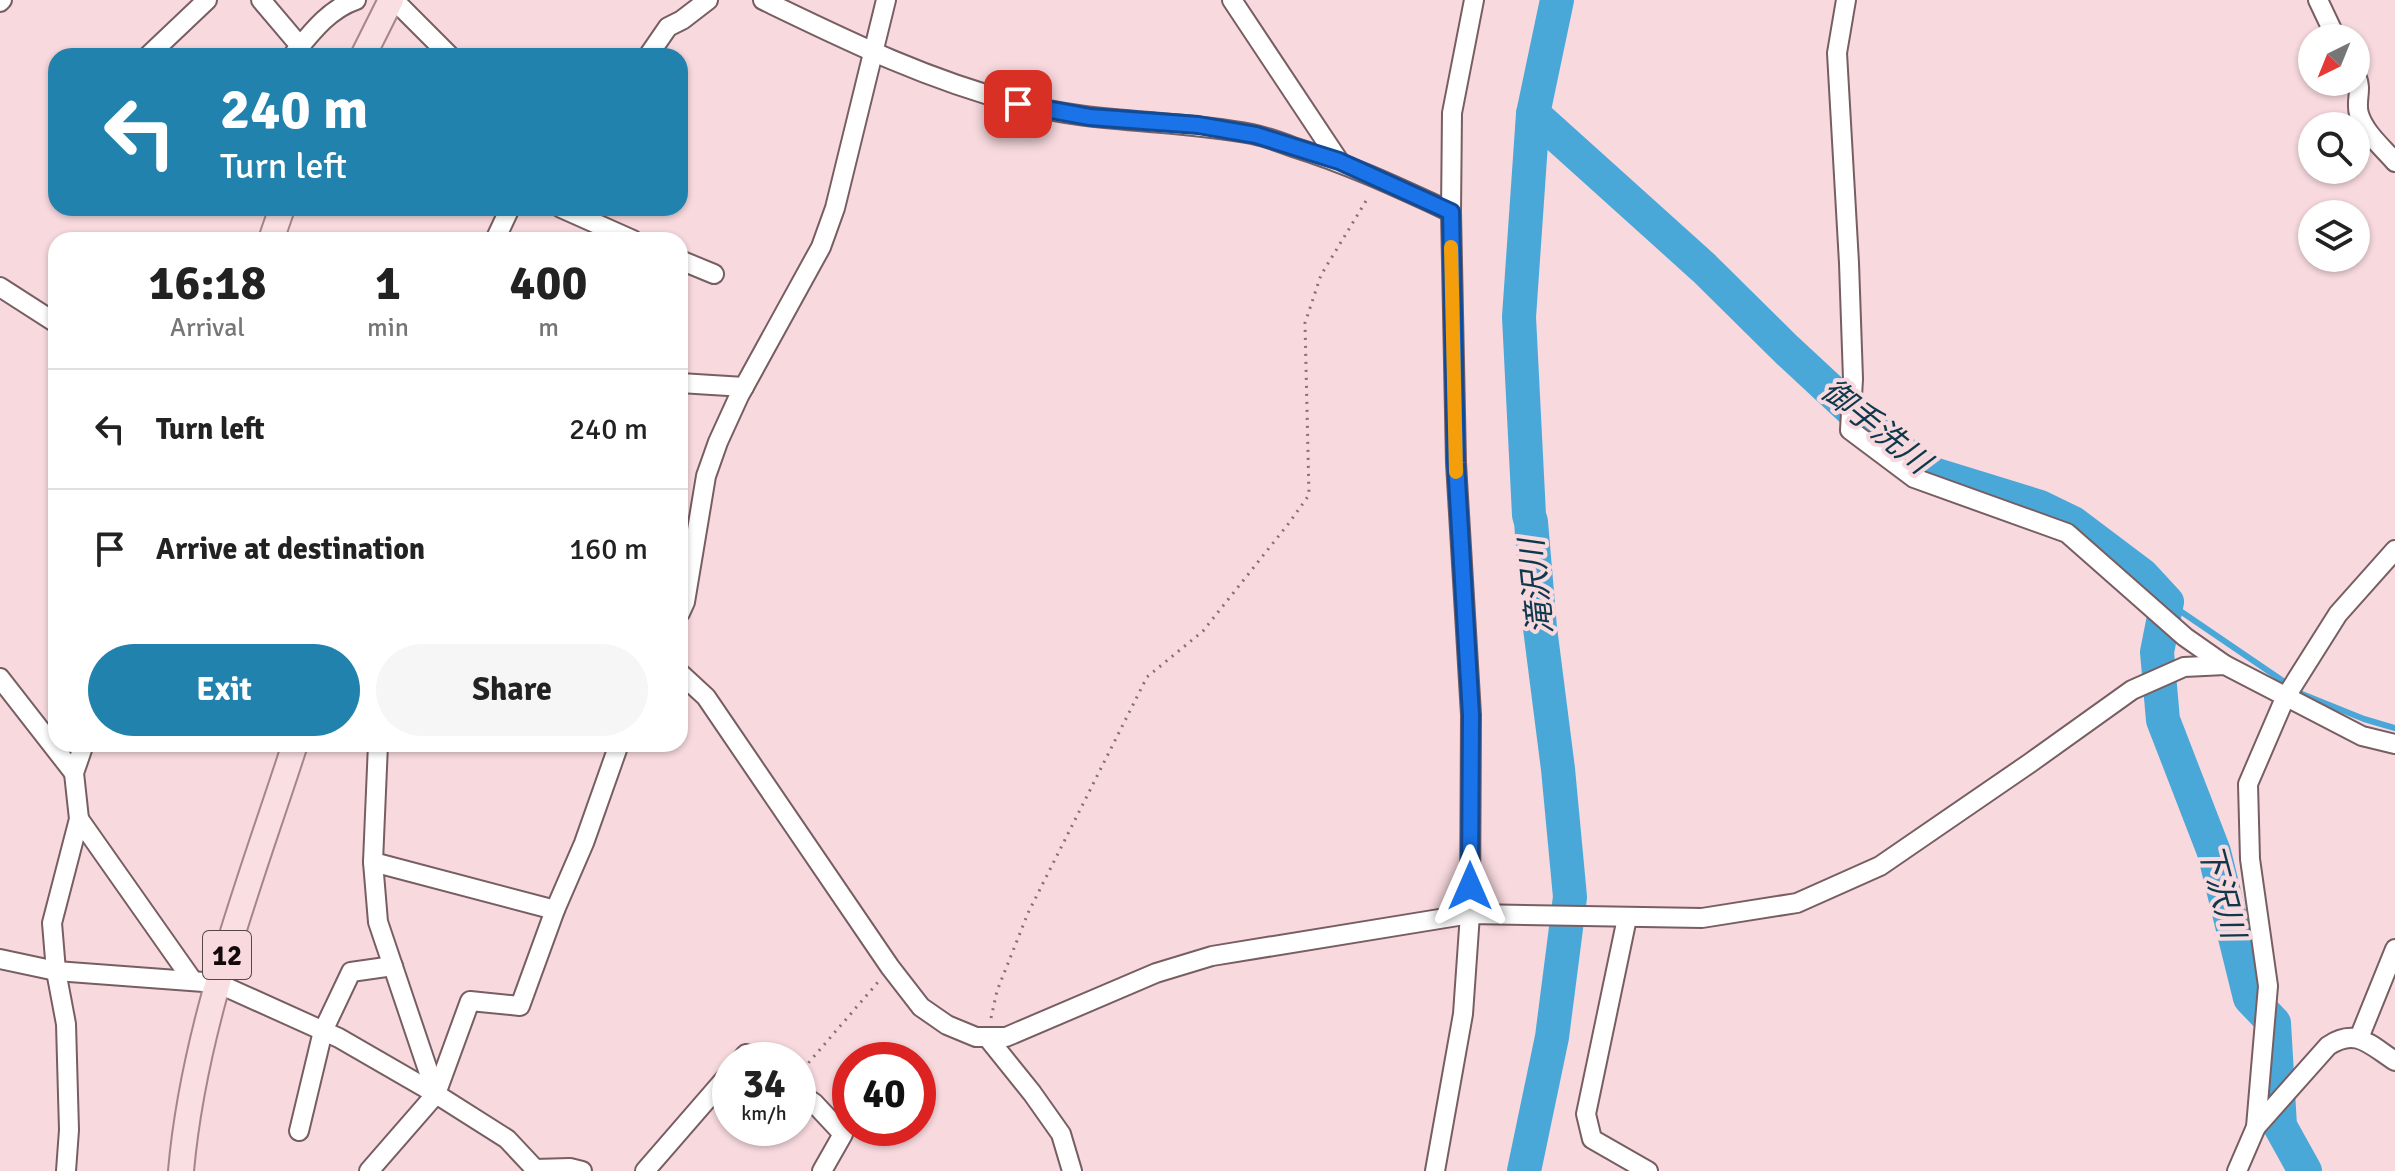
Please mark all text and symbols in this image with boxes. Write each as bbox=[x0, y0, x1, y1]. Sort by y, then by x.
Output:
north arrow bbox=[2298, 24, 2370, 96]
map controls bbox=[2298, 24, 2370, 272]
pin bbox=[984, 70, 1052, 138]
text: 240 m bbox=[220, 75, 368, 144]
icon: left bbox=[88, 80, 192, 184]
icon: arrive bbox=[996, 82, 1040, 126]
button: search bbox=[2298, 112, 2370, 184]
text: Turn left bbox=[220, 144, 347, 189]
button: layers bbox=[2298, 200, 2370, 272]
text: 16:18 bbox=[149, 254, 266, 313]
text: 1 bbox=[375, 254, 401, 313]
text: 400 bbox=[510, 254, 587, 313]
text: Arrival bbox=[170, 312, 245, 344]
text: min bbox=[367, 312, 409, 344]
text: m bbox=[538, 312, 559, 344]
water label: 御手洗川 bbox=[1814, 371, 1940, 484]
icon: left bbox=[88, 407, 132, 451]
text: Turn left bbox=[156, 411, 265, 448]
text: 240 m bbox=[569, 411, 648, 448]
icon: arrive bbox=[88, 527, 132, 571]
text: Arrive at destination bbox=[156, 531, 425, 568]
text: 160 m bbox=[569, 531, 648, 568]
water label: 滝沢川 bbox=[1512, 534, 1561, 637]
button: Exit bbox=[88, 644, 360, 736]
button: Share bbox=[376, 644, 648, 736]
water label: 下沢川 bbox=[2190, 840, 2254, 945]
position arrow bbox=[1428, 844, 1512, 928]
road number: 12 bbox=[203, 931, 251, 979]
speed limit sign: 40 bbox=[832, 1042, 936, 1146]
text: 34 bbox=[742, 1059, 786, 1109]
text: km/h bbox=[741, 1101, 787, 1126]

